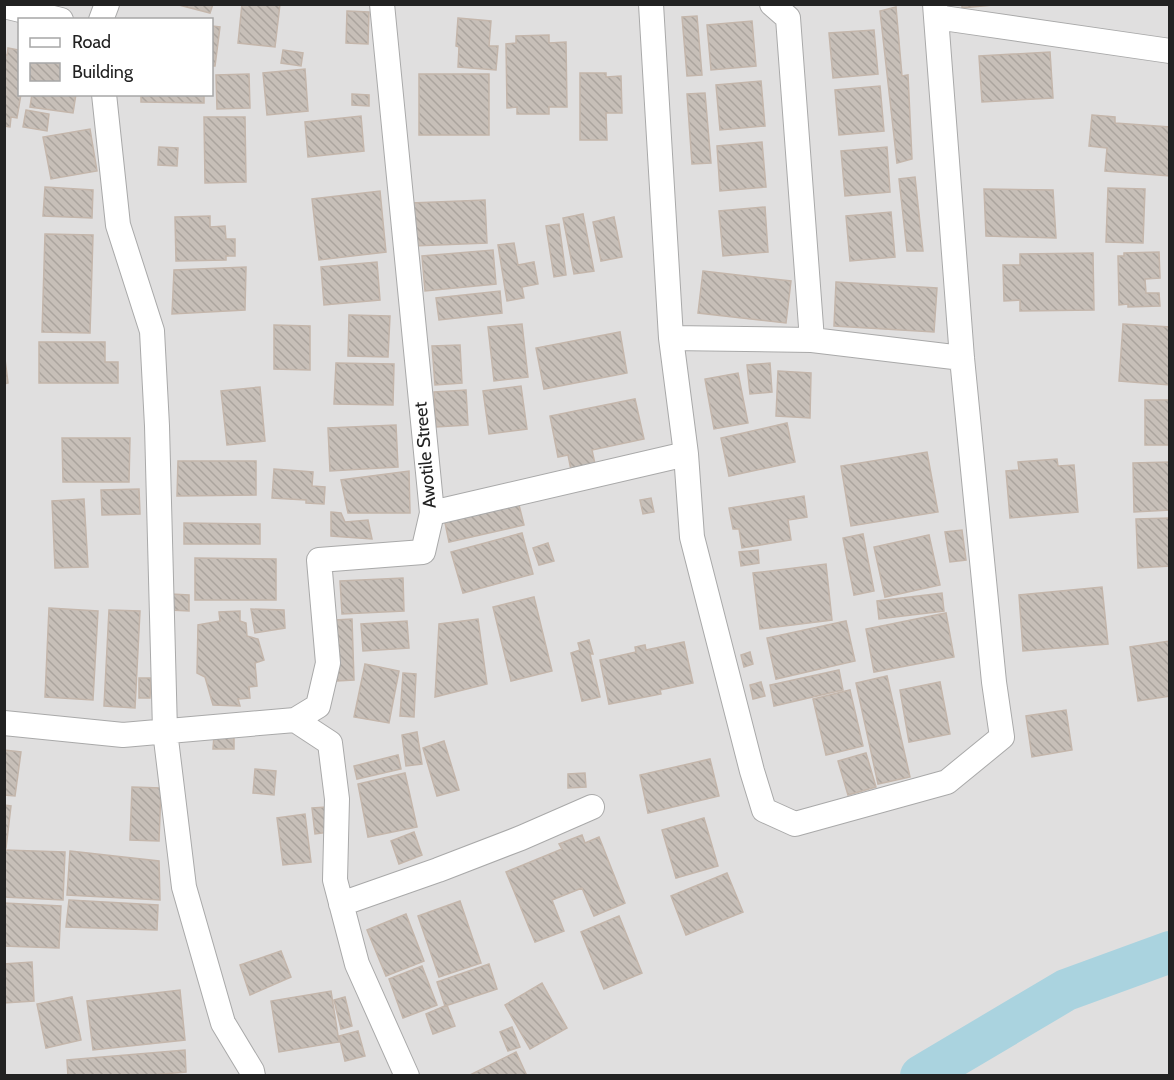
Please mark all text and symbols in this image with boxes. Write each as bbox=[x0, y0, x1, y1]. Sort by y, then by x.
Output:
legend bbox=[18, 18, 213, 96]
text: Road bbox=[72, 31, 111, 53]
text: Building bbox=[72, 61, 134, 83]
street label: Awotile Street bbox=[409, 401, 441, 509]

